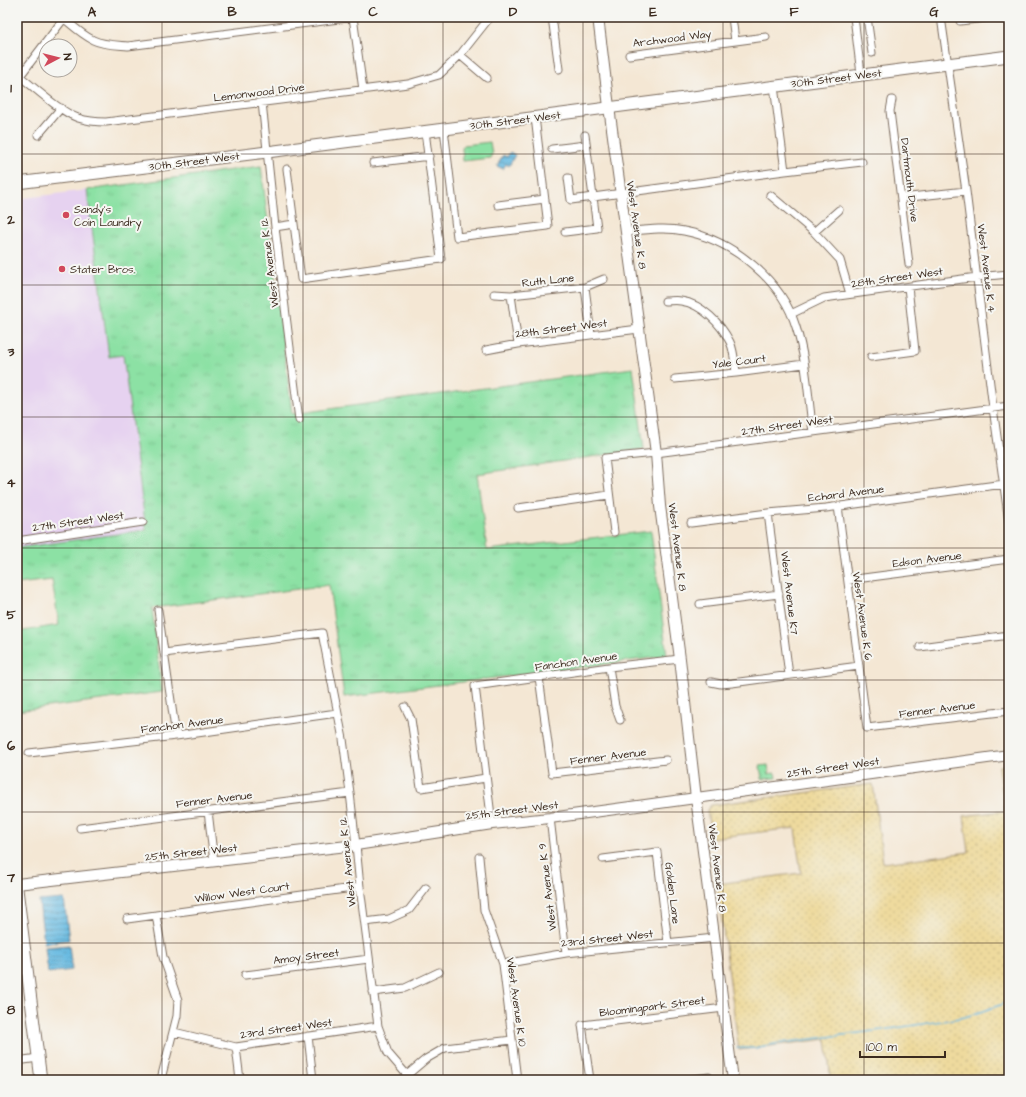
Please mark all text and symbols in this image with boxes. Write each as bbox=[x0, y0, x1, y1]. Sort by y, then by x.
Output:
text: A bbox=[88, 3, 97, 21]
text: B bbox=[227, 3, 237, 21]
text: C bbox=[368, 3, 378, 21]
text: D bbox=[509, 3, 518, 21]
text: E bbox=[649, 3, 657, 21]
text: F bbox=[789, 3, 799, 21]
text: G bbox=[929, 3, 939, 21]
street label: Archwood Way bbox=[632, 26, 712, 52]
north arrow bbox=[38, 38, 78, 78]
text: N bbox=[60, 53, 75, 61]
street label: 30th Street West bbox=[790, 65, 883, 92]
text: 1 bbox=[10, 79, 12, 97]
street label: Lemonwood Drive bbox=[213, 79, 306, 106]
street label: 30th Street West bbox=[469, 107, 562, 134]
street label: Dartmouth Drive bbox=[897, 137, 922, 223]
street label: 30th Street West bbox=[148, 148, 241, 175]
street label: West Avenue K 8 bbox=[623, 180, 650, 270]
place label: Sandy's Coin Laundry bbox=[74, 202, 142, 231]
marker: Sandy's Coin Laundry bbox=[61, 210, 71, 220]
text: 2 bbox=[6, 211, 15, 229]
street label: West Avenue K 12 bbox=[257, 217, 282, 308]
street label: West Avenue K 4 bbox=[974, 223, 999, 314]
place label: Stater Bros. bbox=[70, 262, 136, 277]
marker: Stater Bros. bbox=[57, 264, 67, 274]
street label: 28th Street West bbox=[850, 264, 944, 291]
street label: Ruth Lane bbox=[521, 270, 575, 291]
street label: 28th Street West bbox=[514, 315, 608, 342]
text: 3 bbox=[7, 343, 15, 361]
street label: Yale Court bbox=[712, 351, 767, 372]
street label: 27th Street West bbox=[740, 412, 834, 439]
text: 4 bbox=[7, 474, 16, 492]
street label: Echard Avenue bbox=[807, 481, 885, 506]
street label: West Avenue K 8 bbox=[665, 502, 690, 592]
street label: 27th Street West bbox=[31, 508, 125, 535]
street label: Edson Avenue bbox=[892, 548, 963, 571]
street label: West Avenue K7 bbox=[777, 550, 802, 636]
street label: West Avenue K 6 bbox=[849, 571, 876, 661]
text: 5 bbox=[6, 606, 16, 624]
street label: Fanchon Avenue bbox=[534, 648, 618, 675]
street label: Fenner Avenue bbox=[898, 697, 976, 722]
street label: Fanchon Avenue bbox=[140, 712, 224, 737]
text: 6 bbox=[7, 737, 16, 755]
street label: Fenner Avenue bbox=[569, 744, 647, 769]
street label: 25th Street West bbox=[786, 754, 881, 781]
street label: Fenner Avenue bbox=[175, 787, 253, 812]
street label: 25th Street West bbox=[465, 797, 560, 824]
street label: West Avenue K 12 bbox=[335, 816, 360, 907]
street label: West Avenue K 8 bbox=[705, 823, 730, 913]
street label: 25th Street West bbox=[144, 840, 239, 865]
street label: West Avenue K 9 bbox=[535, 842, 560, 932]
street label: Golden Lane bbox=[661, 862, 684, 925]
text: 7 bbox=[6, 869, 16, 887]
street label: Willow West Court bbox=[194, 878, 291, 907]
street label: 23rd Street West bbox=[560, 926, 654, 951]
street label: Amoy Street bbox=[272, 945, 340, 969]
street label: West Avenue K 10 bbox=[503, 956, 530, 1048]
street label: Bloomingpark Street bbox=[598, 993, 706, 1021]
text: 8 bbox=[7, 1001, 16, 1019]
street label: 23rd Street West bbox=[239, 1015, 334, 1042]
scale bar bbox=[860, 1033, 945, 1059]
text: 100 m bbox=[866, 1039, 897, 1056]

